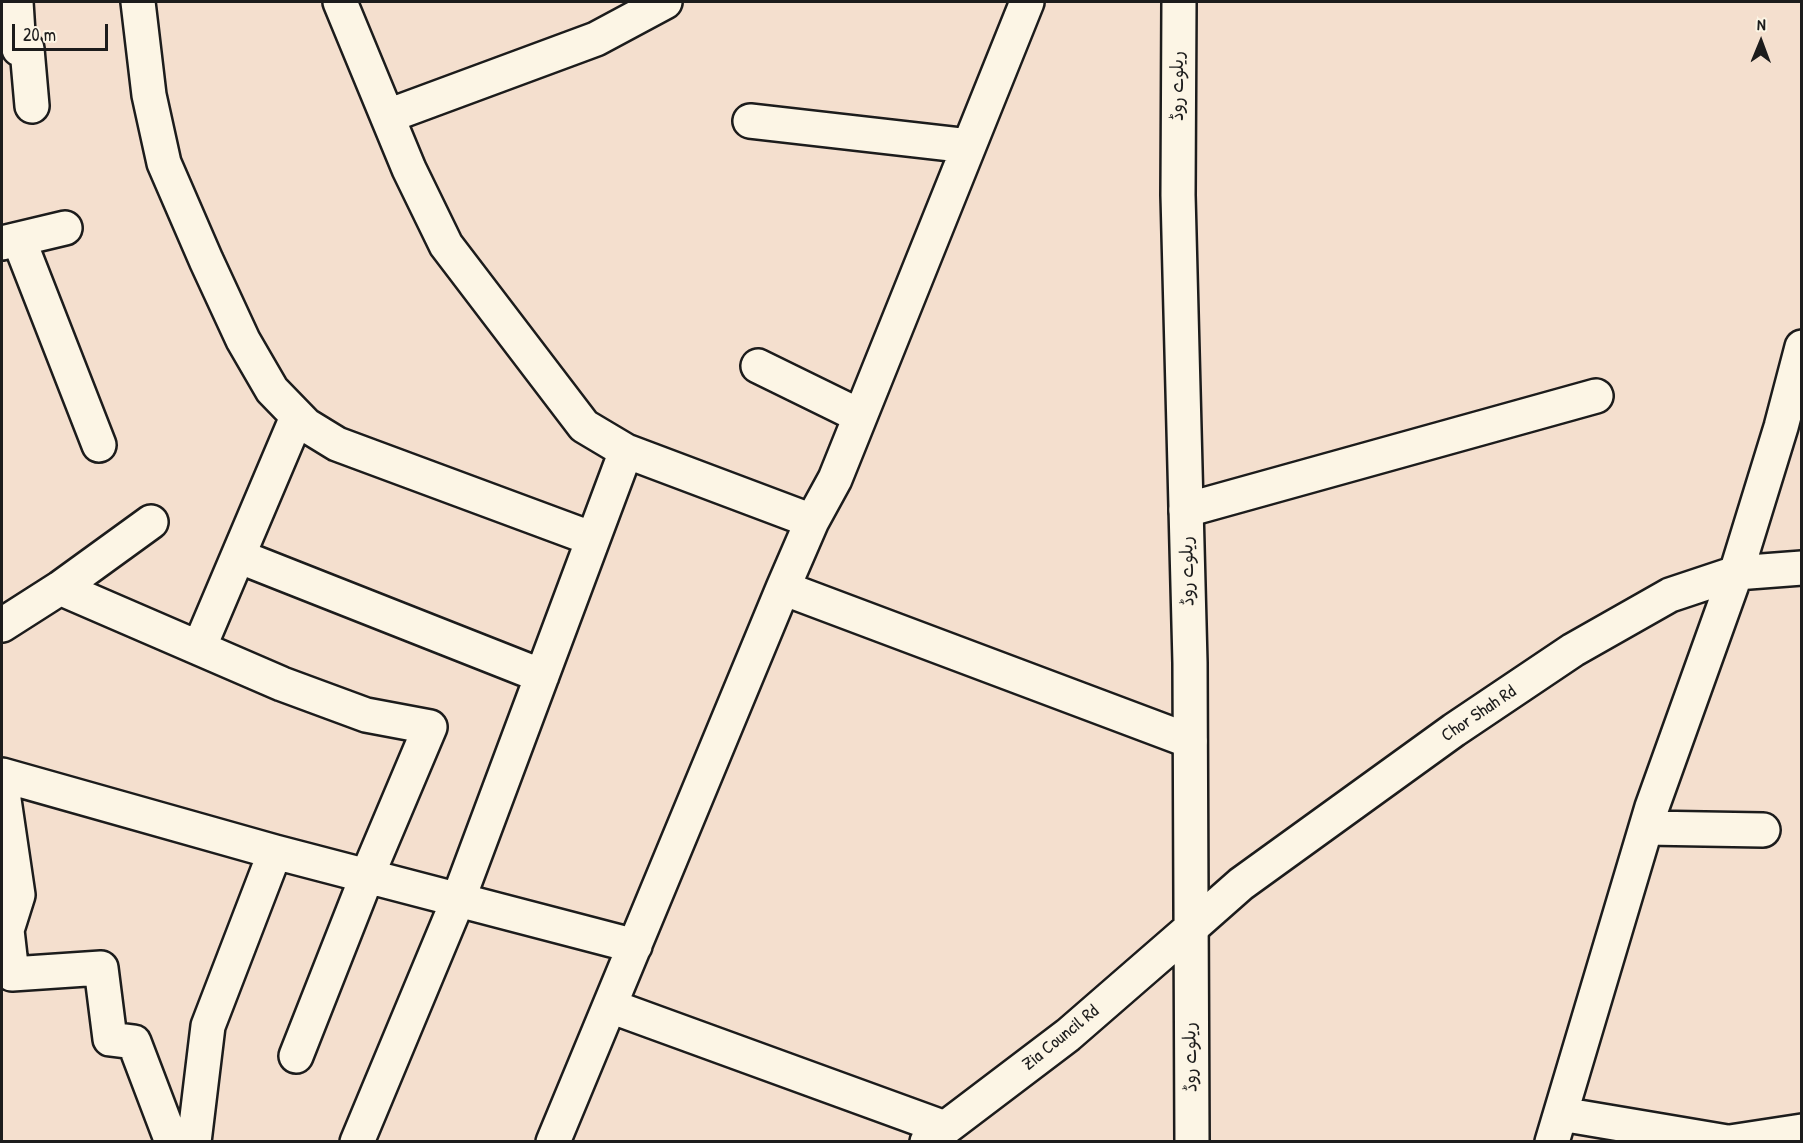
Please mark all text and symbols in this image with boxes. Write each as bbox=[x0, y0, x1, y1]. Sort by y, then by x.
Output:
scale bar bbox=[15, 12, 111, 50]
north arrow bbox=[1731, 12, 1791, 72]
text: N bbox=[1757, 13, 1766, 35]
text: 20 m bbox=[23, 22, 56, 47]
street label: ریلوے روڈ bbox=[1167, 51, 1189, 121]
street label: ریلوے روڈ bbox=[1177, 536, 1199, 606]
street label: Chor Shah Rd bbox=[1438, 681, 1520, 747]
street label: Zia Council Rd bbox=[1018, 1001, 1104, 1075]
street label: ریلوے روڈ bbox=[1180, 1022, 1202, 1092]

